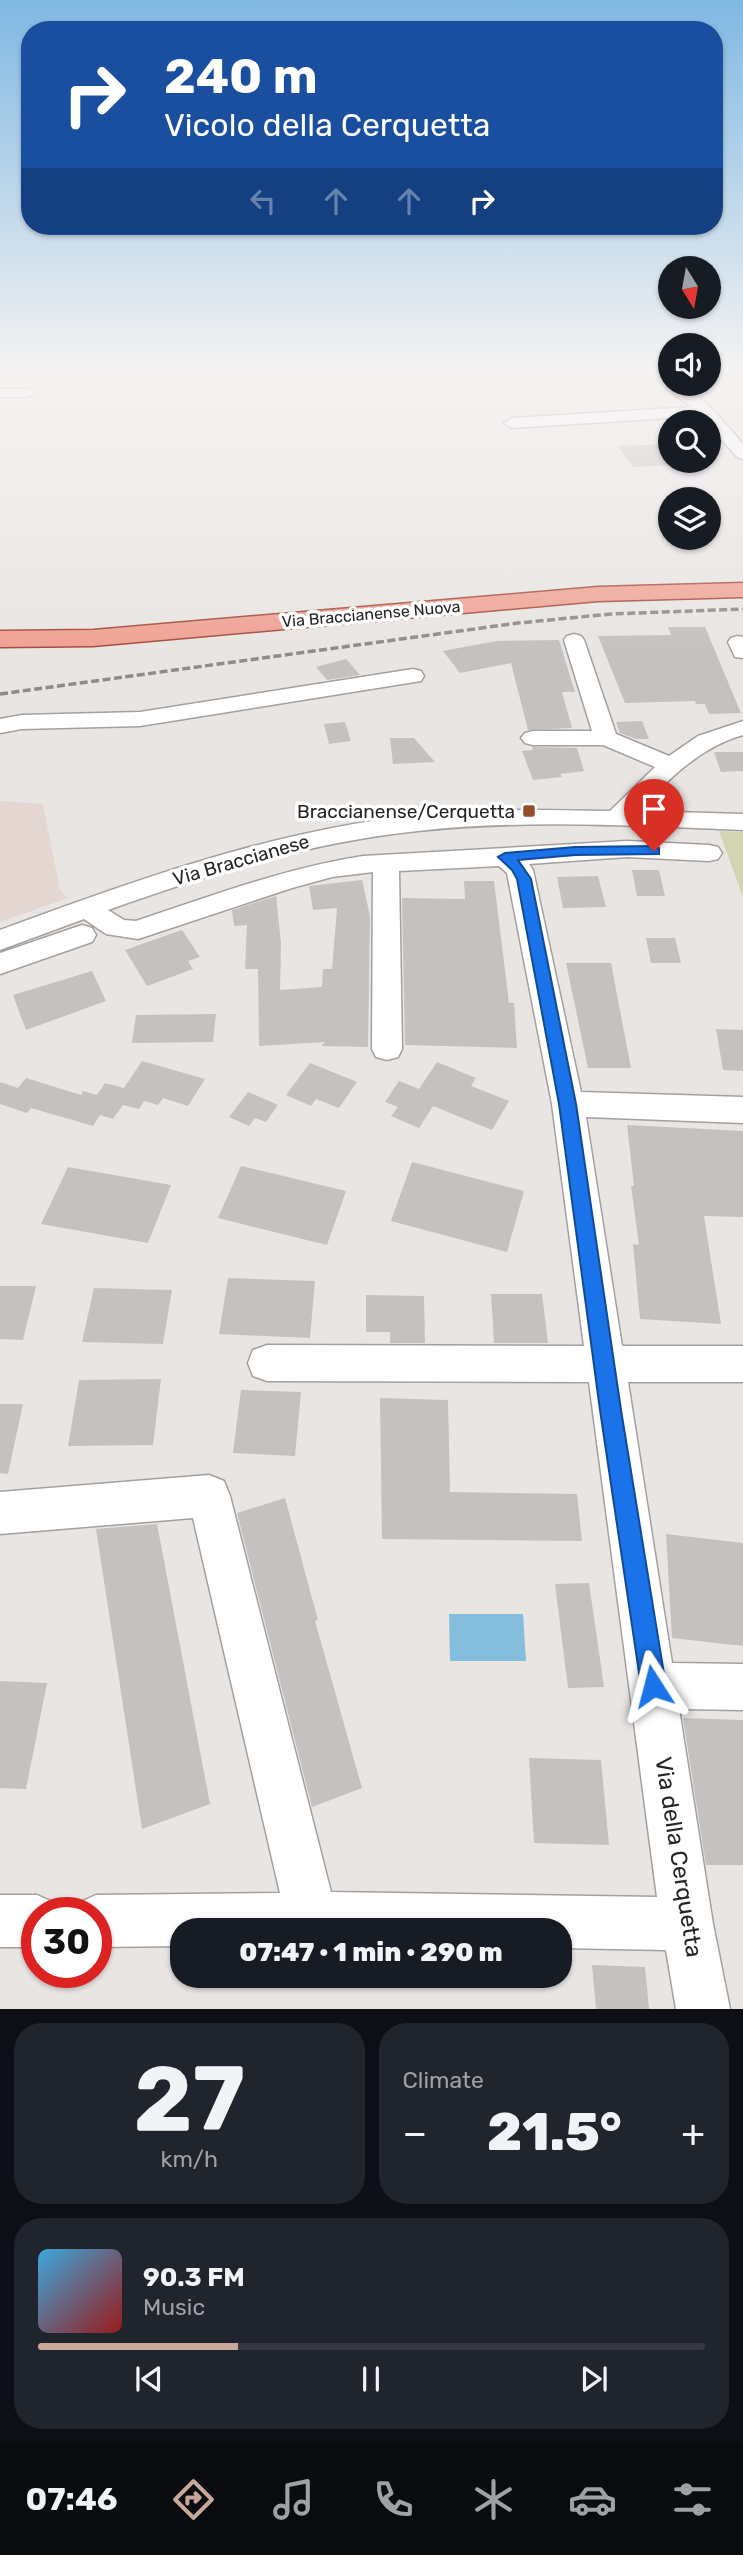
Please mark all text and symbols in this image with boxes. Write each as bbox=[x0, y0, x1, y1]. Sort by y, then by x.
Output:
text: 240 m bbox=[164, 47, 318, 105]
icon: right bbox=[49, 49, 140, 140]
text: Vicolo della Cerquetta bbox=[164, 106, 491, 144]
icon: left bbox=[244, 182, 282, 220]
icon: ahead bbox=[317, 182, 355, 220]
icon: ahead bbox=[390, 182, 428, 220]
icon: right bbox=[463, 182, 501, 220]
north arrow bbox=[658, 256, 721, 318]
map controls bbox=[658, 256, 721, 550]
button: sound bbox=[658, 333, 721, 396]
button: search bbox=[658, 410, 721, 473]
button: layers bbox=[658, 487, 721, 550]
street label: Via Braccianense Nuova bbox=[281, 597, 461, 631]
pin bbox=[624, 779, 684, 851]
icon: arrive bbox=[635, 790, 673, 828]
place label: Braccianense/Cerquetta bbox=[297, 800, 515, 823]
marker: Braccianense/Cerquetta bbox=[521, 803, 537, 819]
street label: Via Braccianese bbox=[170, 830, 312, 890]
position arrow bbox=[616, 1649, 690, 1723]
street label: Via della Cerquetta bbox=[649, 1755, 709, 1959]
speed limit sign: 30 bbox=[21, 1897, 112, 1988]
text: 07:47 · 1 min · 290 m bbox=[239, 1937, 503, 1968]
text: 27 bbox=[134, 2045, 245, 2153]
text: Climate bbox=[403, 2066, 484, 2094]
text: 21.5° bbox=[487, 2101, 622, 2163]
text: − bbox=[403, 2110, 427, 2156]
text: + bbox=[681, 2110, 705, 2156]
text: km/h bbox=[161, 2145, 218, 2173]
text: 90.3 FM bbox=[143, 2262, 245, 2293]
text: Music bbox=[143, 2293, 205, 2321]
icon: previous bbox=[130, 2360, 168, 2398]
icon: pause bbox=[352, 2360, 390, 2398]
icon: next bbox=[575, 2360, 613, 2398]
icon: directions bbox=[169, 2475, 218, 2524]
icon: music bbox=[269, 2475, 318, 2524]
icon: phone bbox=[369, 2475, 418, 2524]
icon: climate bbox=[469, 2475, 518, 2524]
icon: car bbox=[568, 2475, 617, 2524]
icon: filters bbox=[668, 2475, 717, 2524]
text: 07:46 bbox=[25, 2480, 118, 2518]

